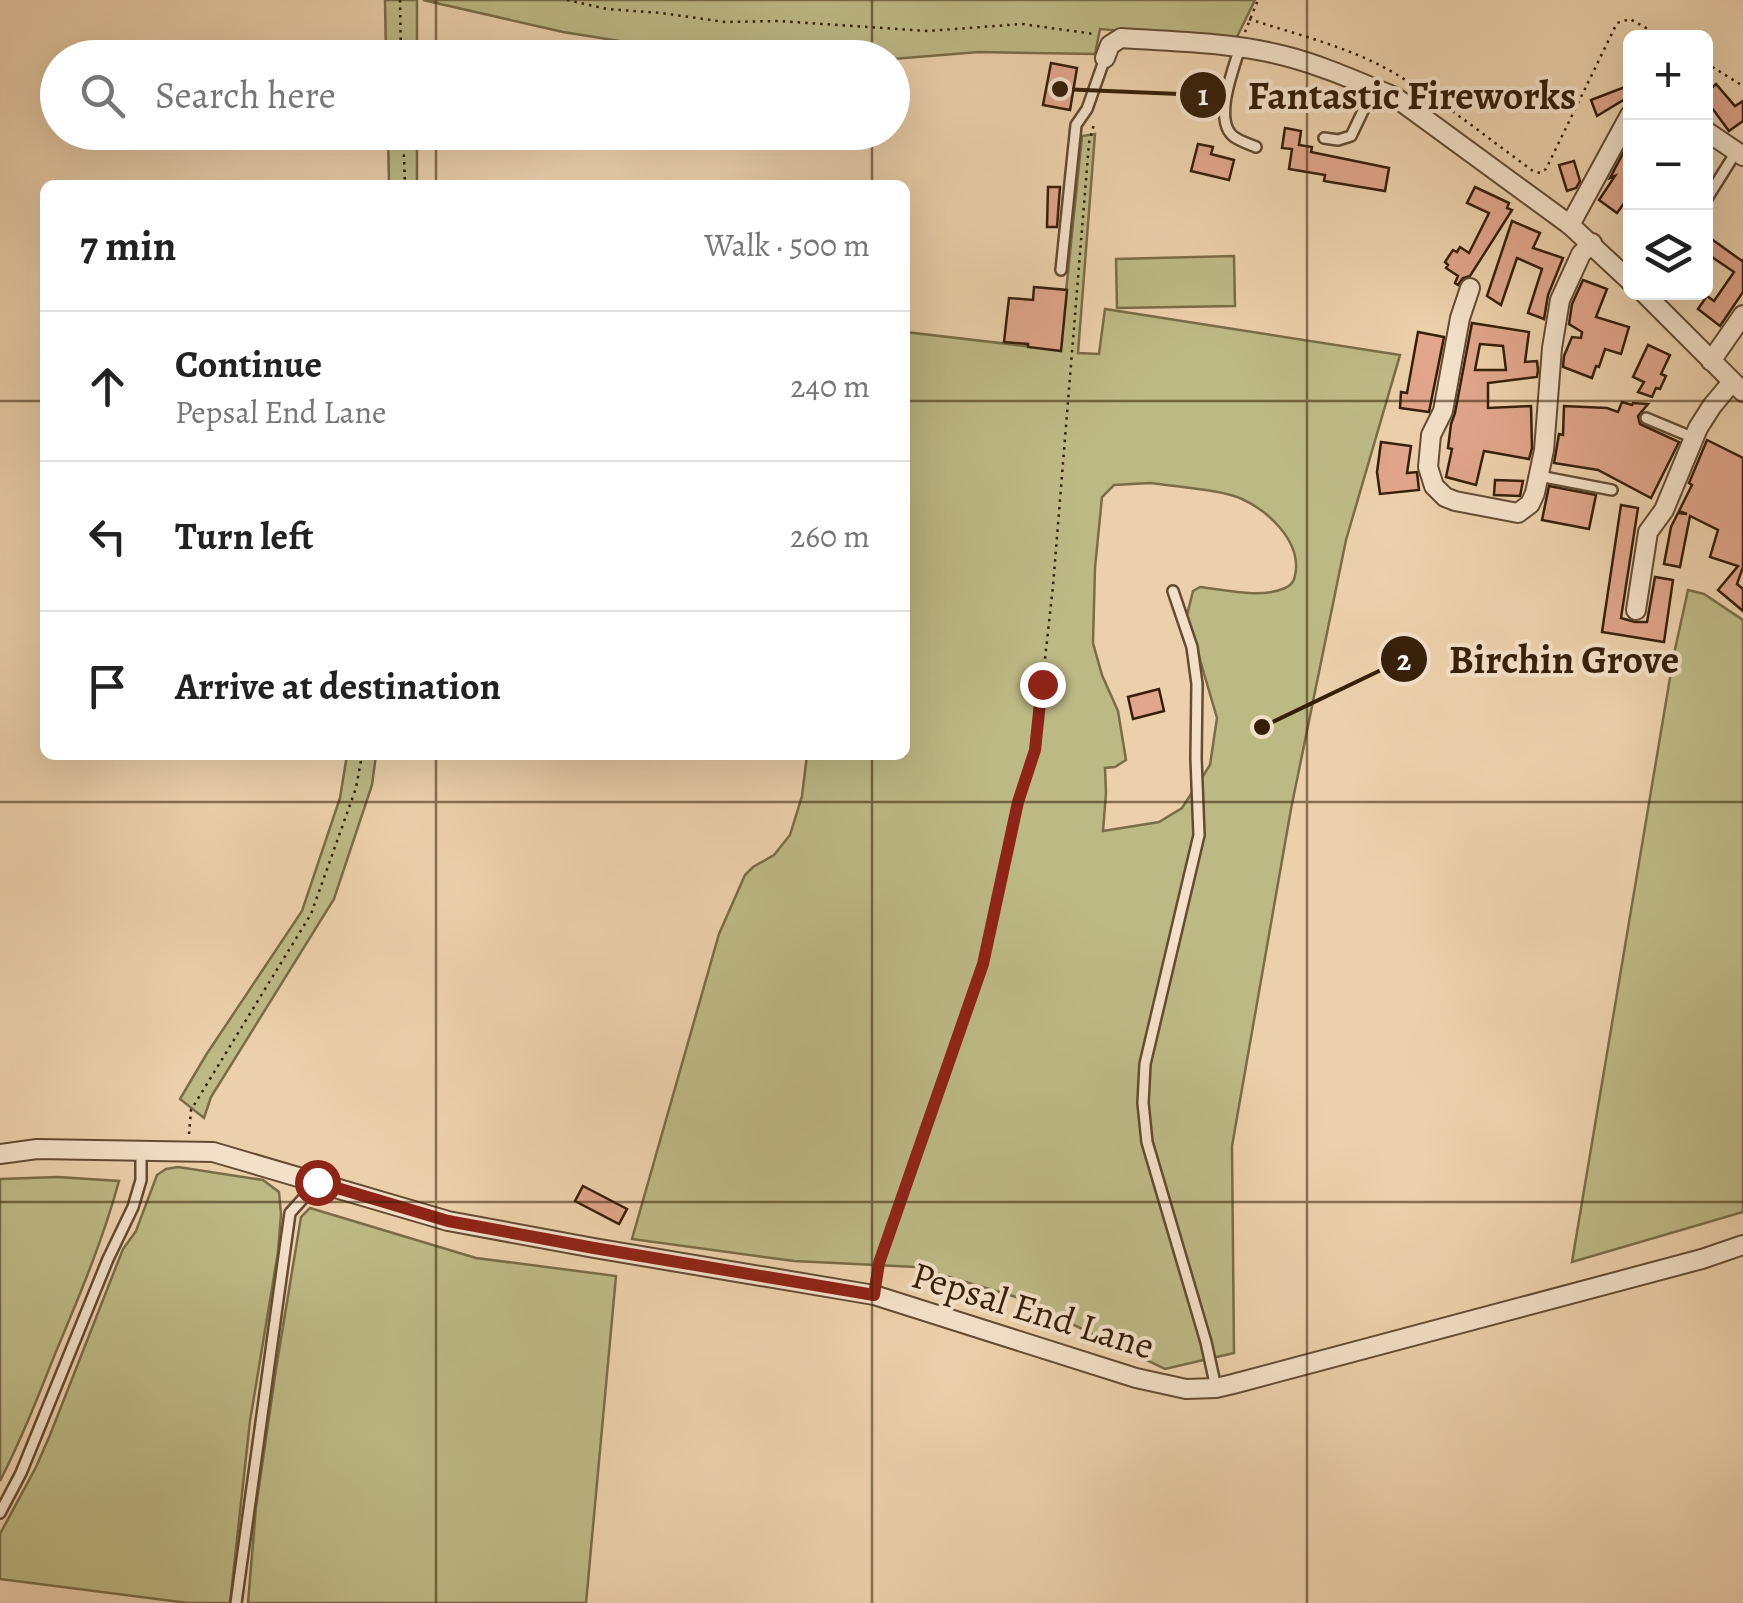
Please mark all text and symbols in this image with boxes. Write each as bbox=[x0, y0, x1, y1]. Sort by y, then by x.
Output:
map controls bbox=[1623, 30, 1713, 300]
button: + bbox=[1623, 30, 1713, 120]
search box bbox=[40, 40, 910, 150]
callout: Fantastic Fireworks bbox=[1178, 60, 1597, 130]
icon: search bbox=[75, 68, 130, 123]
text: Fantastic Fireworks bbox=[1248, 68, 1576, 123]
text: Search here bbox=[155, 69, 336, 121]
text: 1 bbox=[1198, 75, 1209, 115]
button: − bbox=[1623, 120, 1713, 210]
button: layers bbox=[1623, 210, 1713, 300]
text: 7 min bbox=[80, 217, 176, 274]
text: Walk · 500 m bbox=[704, 223, 870, 267]
text: Continue bbox=[175, 338, 322, 390]
icon: ahead bbox=[80, 359, 135, 414]
text: 240 m bbox=[790, 364, 870, 408]
text: Pepsal End Lane bbox=[175, 390, 386, 434]
icon: left bbox=[80, 509, 135, 564]
text: Turn left bbox=[175, 510, 314, 562]
text: 260 m bbox=[790, 514, 870, 558]
callout: Birchin Grove bbox=[1379, 624, 1700, 694]
text: Birchin Grove bbox=[1449, 632, 1679, 687]
text: 2 bbox=[1397, 640, 1412, 680]
icon: arrive bbox=[80, 659, 135, 714]
text: Arrive at destination bbox=[175, 660, 501, 712]
route end bbox=[1020, 662, 1066, 708]
route start bbox=[295, 1160, 341, 1206]
street label: Pepsal End Lane bbox=[905, 1248, 1161, 1372]

